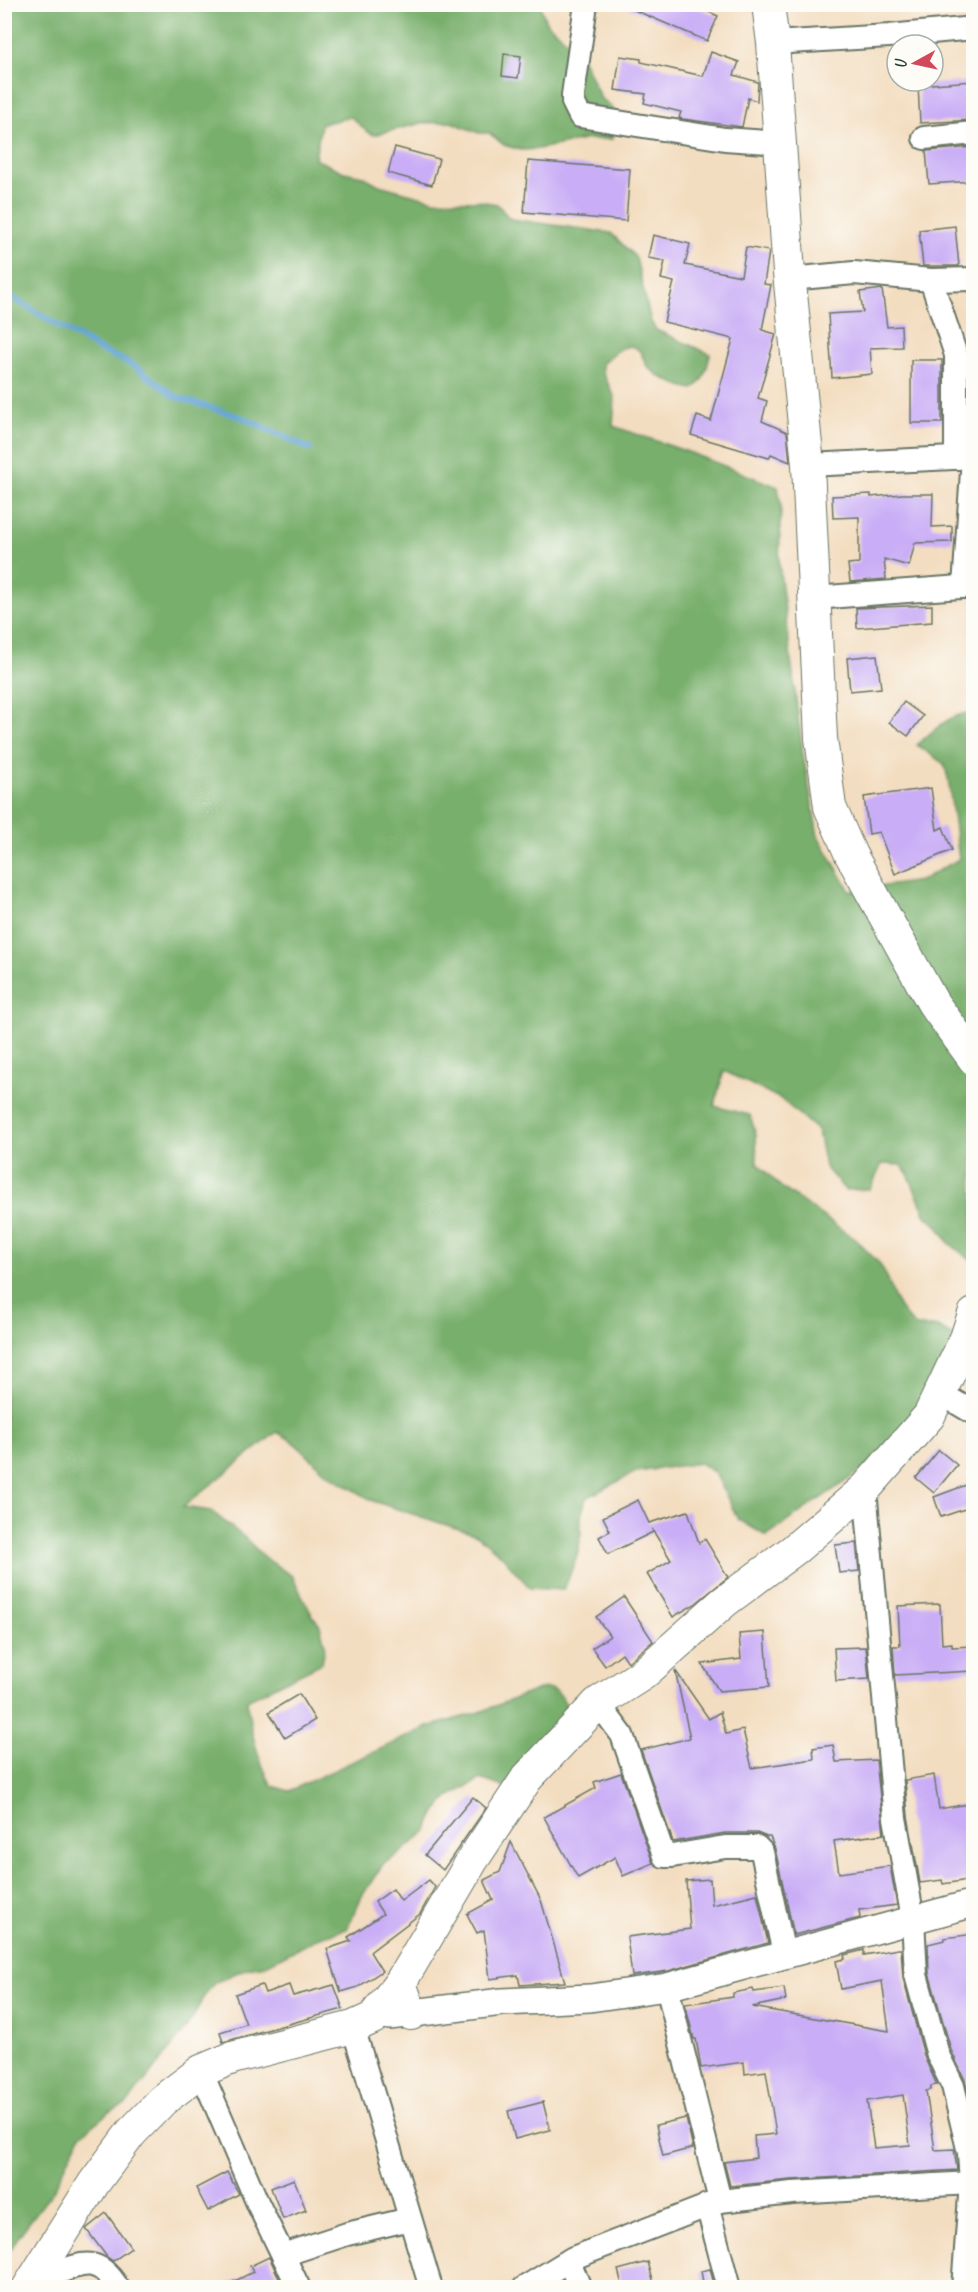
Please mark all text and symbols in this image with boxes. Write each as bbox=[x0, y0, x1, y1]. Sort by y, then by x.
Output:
north arrow bbox=[885, 33, 945, 93]
text: U bbox=[890, 56, 912, 70]

